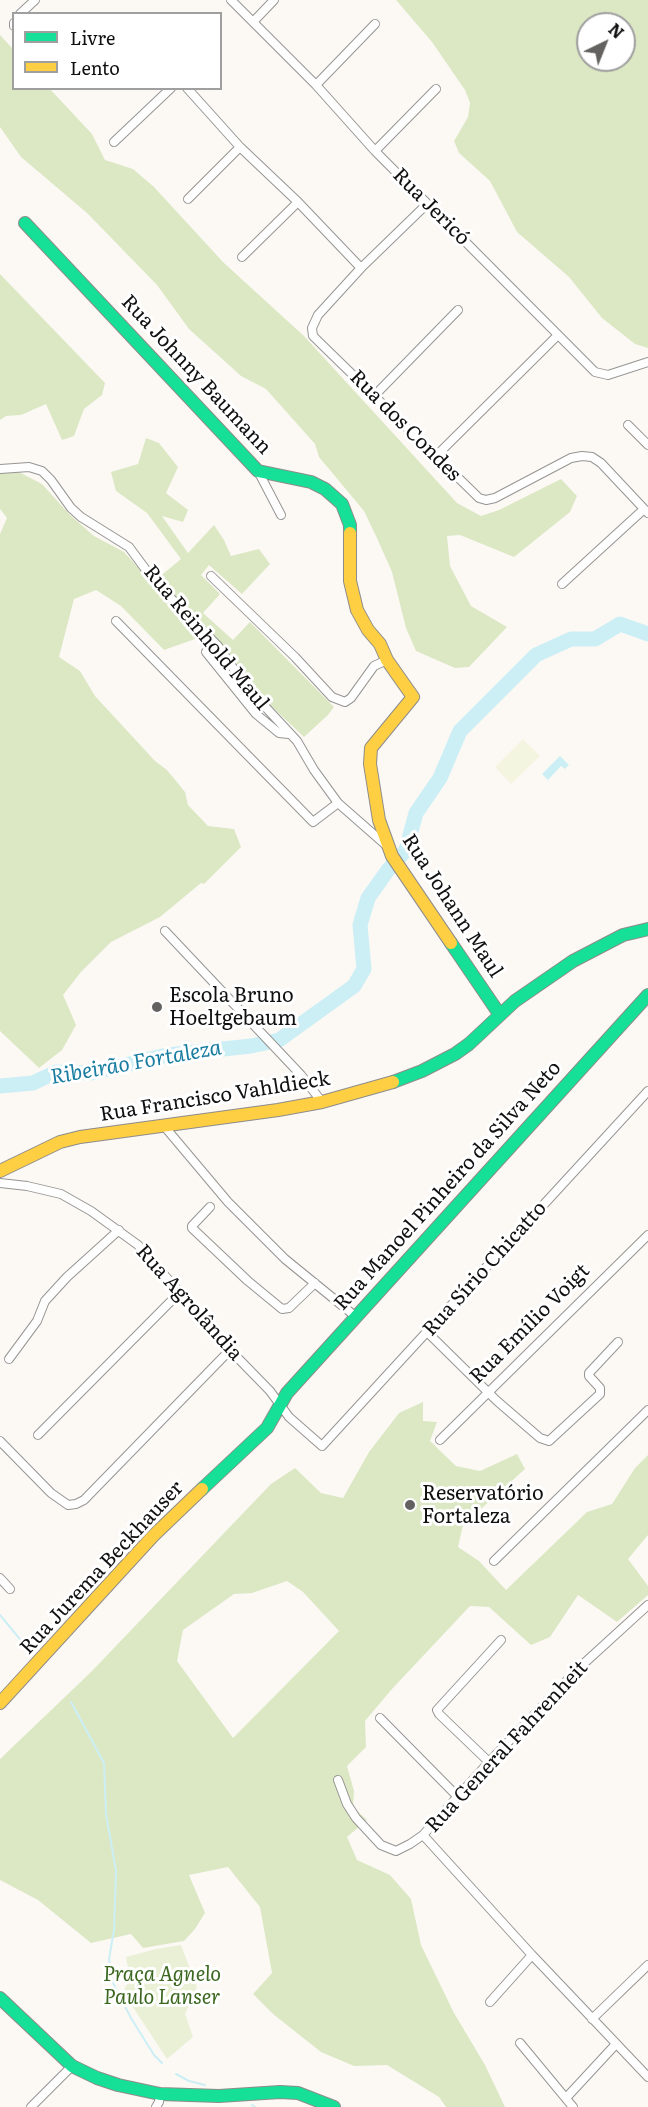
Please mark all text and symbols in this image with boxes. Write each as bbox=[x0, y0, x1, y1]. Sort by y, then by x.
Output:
legend bbox=[12, 12, 222, 90]
north arrow bbox=[576, 12, 636, 72]
text: N bbox=[604, 17, 630, 44]
text: Livre bbox=[70, 24, 115, 51]
text: Lento bbox=[70, 54, 120, 81]
street label: Rua Jericó bbox=[387, 163, 475, 251]
street label: Rua Johnny Baumann bbox=[116, 290, 276, 460]
street label: Rua dos Condes bbox=[344, 365, 466, 487]
street label: Rua Reinhold Maul bbox=[138, 561, 274, 715]
street label: Rua Johann Maul bbox=[397, 830, 507, 982]
place label: Escola Bruno Hoeltgebaum bbox=[169, 984, 297, 1031]
marker: Escola Bruno Hoeltgebaum bbox=[150, 1000, 164, 1014]
water label: Ribeirão Fortaleza bbox=[49, 1036, 223, 1090]
street label: Rua Manoel Pinheiro da Silva Neto bbox=[330, 1056, 566, 1316]
street label: Rua Francisco Vahldieck bbox=[98, 1067, 332, 1127]
street label: Rua Sírio Chicatto bbox=[418, 1197, 552, 1341]
street label: Rua Agrolândia bbox=[131, 1240, 247, 1366]
street label: Rua Emílio Voigt bbox=[465, 1259, 595, 1389]
street label: Rua Jurema Beckhauser bbox=[15, 1476, 189, 1660]
place label: Reservatório Fortaleza bbox=[422, 1482, 544, 1529]
marker: Reservatório Fortaleza bbox=[403, 1498, 417, 1512]
street label: Rua General Fahrenheit bbox=[421, 1656, 593, 1838]
park label: Praça Agnelo Paulo Lanser bbox=[103, 1963, 221, 2010]

